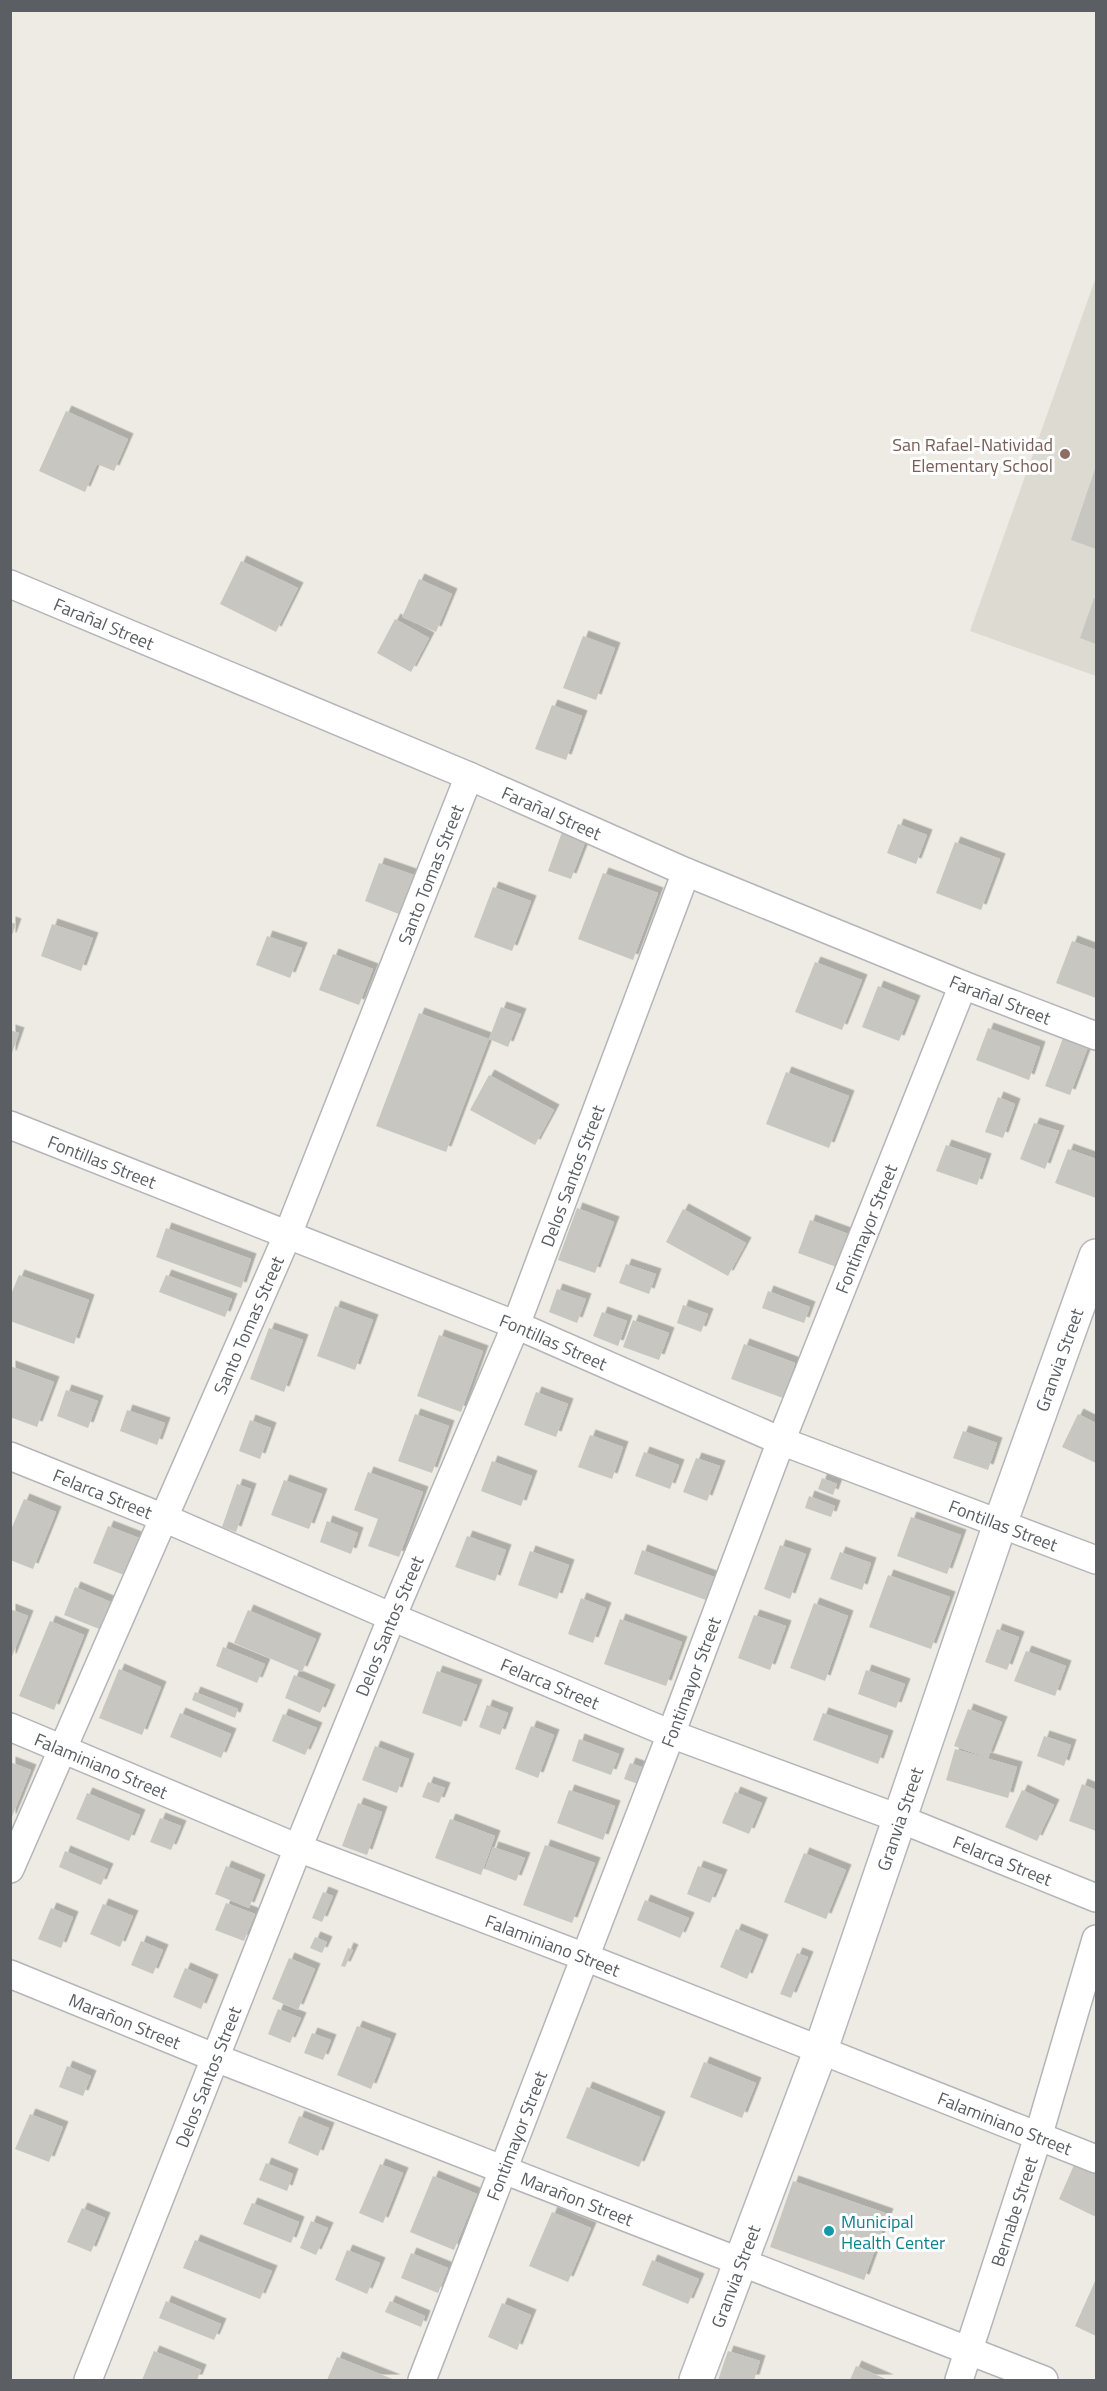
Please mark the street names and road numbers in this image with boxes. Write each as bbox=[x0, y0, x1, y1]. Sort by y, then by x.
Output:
street label: Farañal Street bbox=[50, 590, 159, 657]
street label: Farañal Street bbox=[498, 779, 606, 847]
street label: Santo Tomas Street bbox=[390, 800, 470, 948]
street label: Farañal Street bbox=[946, 968, 1056, 1031]
street label: Delos Santos Street bbox=[533, 1100, 611, 1251]
street label: Fontillas Street bbox=[44, 1128, 161, 1195]
street label: Fontimayor Street bbox=[828, 1159, 904, 1297]
street label: Santo Tomas Street bbox=[206, 1251, 291, 1398]
street label: Granvia Street bbox=[1028, 1304, 1090, 1415]
street label: Fontillas Street bbox=[496, 1306, 612, 1377]
street label: Felarca Street bbox=[49, 1461, 157, 1526]
street label: Fontillas Street bbox=[945, 1492, 1062, 1558]
street label: Delos Santos Street bbox=[348, 1551, 430, 1700]
street label: Fontimayor Street bbox=[654, 1612, 728, 1751]
street label: Felarca Street bbox=[497, 1651, 604, 1716]
street label: Falaminiano Street bbox=[30, 1725, 173, 1806]
street label: Granvia Street bbox=[869, 1763, 930, 1874]
street label: Felarca Street bbox=[949, 1828, 1057, 1893]
street label: Falaminiano Street bbox=[481, 1907, 625, 1983]
street label: Marañon Street bbox=[65, 1986, 186, 2056]
street label: Delos Santos Street bbox=[168, 2002, 248, 2151]
street label: Fontimayor Street bbox=[479, 2066, 554, 2204]
street label: Falaminiano Street bbox=[934, 2084, 1077, 2162]
street label: Bernabe Street bbox=[983, 2153, 1044, 2270]
street label: Marañon Street bbox=[517, 2164, 638, 2233]
street label: Granvia Street bbox=[704, 2220, 767, 2331]

